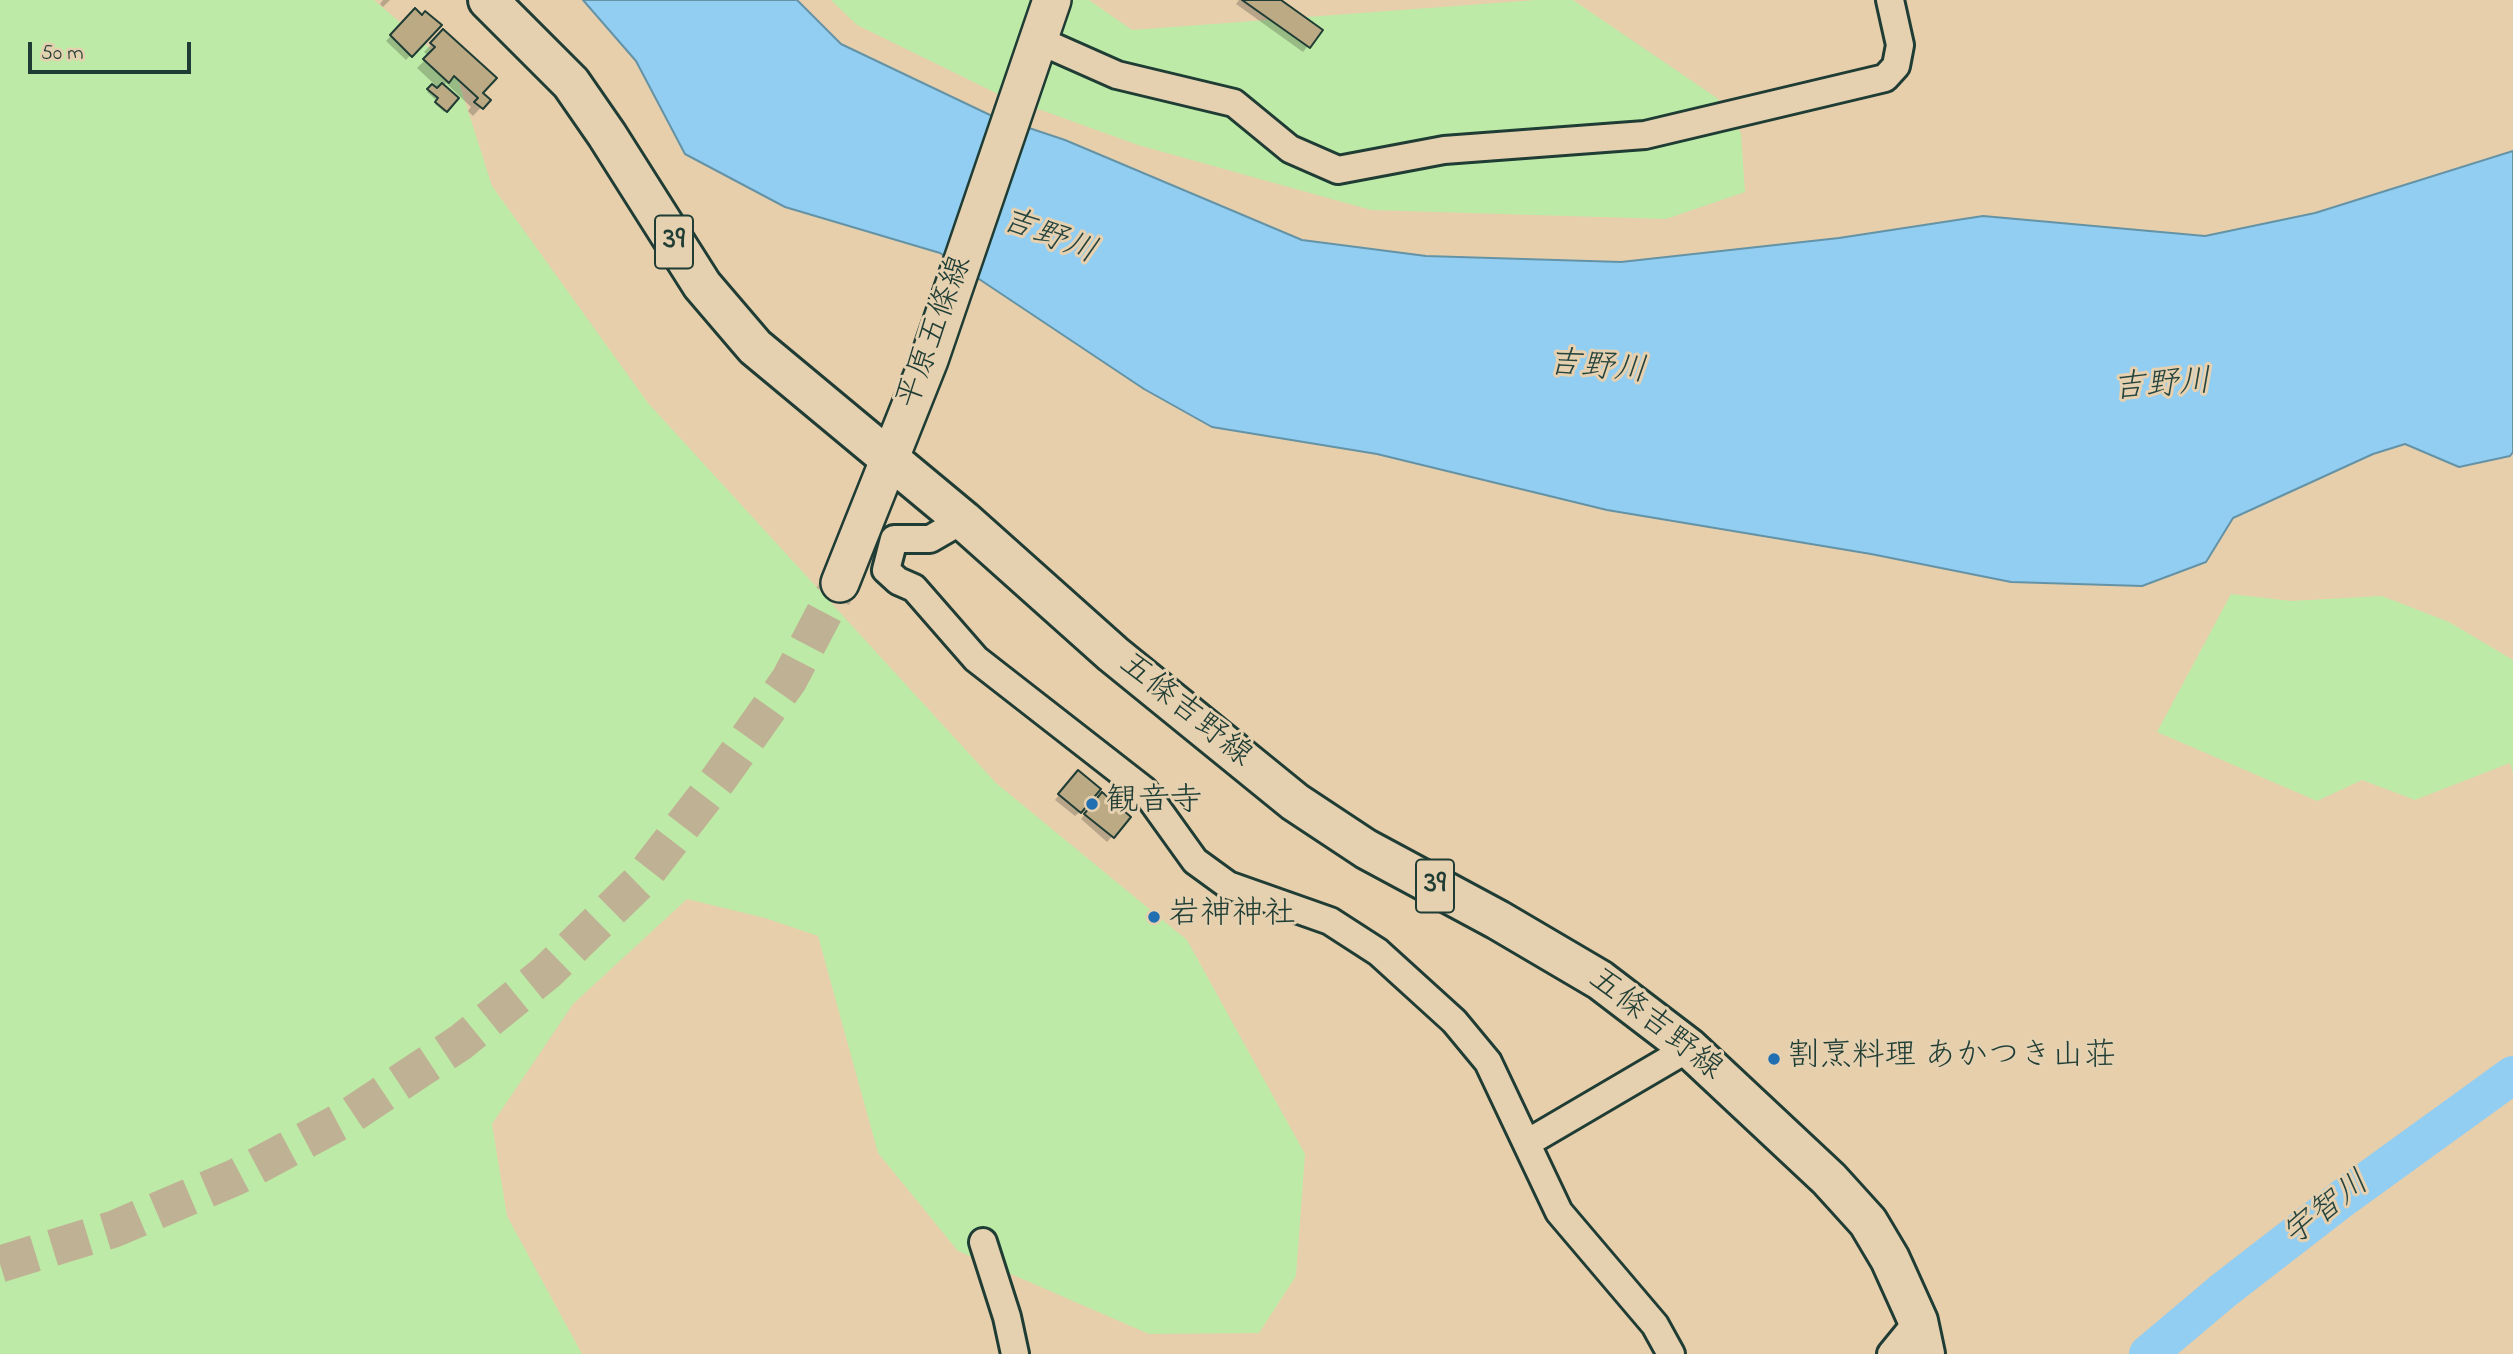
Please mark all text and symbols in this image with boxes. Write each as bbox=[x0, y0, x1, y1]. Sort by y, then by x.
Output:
scale bar bbox=[32, 28, 194, 72]
text: 50 m bbox=[41, 39, 84, 69]
water label: 吉野川 bbox=[995, 203, 1101, 275]
road number: 39 bbox=[655, 216, 693, 268]
street label: 平原五條線 bbox=[892, 251, 982, 415]
water label: 吉野川 bbox=[1546, 346, 1648, 394]
water label: 吉野川 bbox=[2111, 365, 2213, 411]
street label: 五條吉野線 bbox=[1110, 647, 1258, 777]
place label: 観音寺 bbox=[1106, 785, 1202, 823]
marker: 観音寺 bbox=[1084, 796, 1100, 812]
road number: 39 bbox=[1416, 860, 1454, 912]
place label: 岩神神社 bbox=[1168, 898, 1296, 936]
marker: 岩神神社 bbox=[1146, 909, 1162, 925]
street label: 五條吉野線 bbox=[1579, 962, 1729, 1090]
place label: 割烹料理 あかつき山荘 bbox=[1788, 1040, 2116, 1078]
marker: 割烹料理 あかつき山荘 bbox=[1766, 1051, 1782, 1067]
water label: 宇智川 bbox=[2277, 1165, 2379, 1257]

